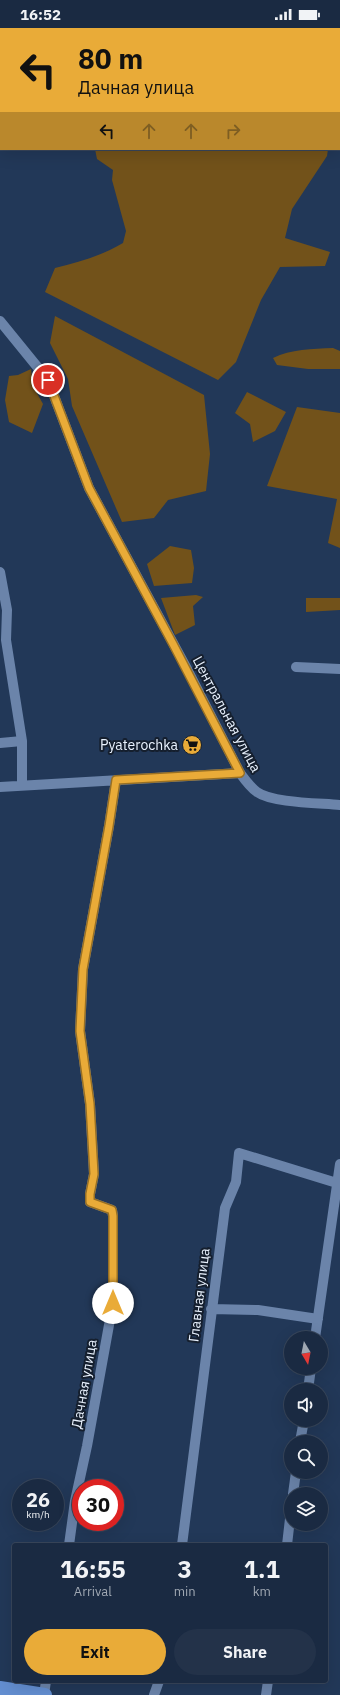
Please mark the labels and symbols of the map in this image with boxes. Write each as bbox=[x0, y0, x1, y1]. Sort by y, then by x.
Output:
pin bbox=[31, 363, 65, 397]
street label: Центральная улица bbox=[189, 653, 265, 776]
supermarket icon: Pyaterochka bbox=[181, 734, 203, 756]
place label: Pyaterochka bbox=[100, 736, 179, 754]
street label: Главная улица bbox=[184, 1247, 214, 1343]
position arrow bbox=[92, 1282, 134, 1324]
north arrow bbox=[284, 1331, 328, 1375]
street label: Дачная улица bbox=[67, 1337, 101, 1430]
speed limit sign: 30 bbox=[72, 1479, 124, 1531]

